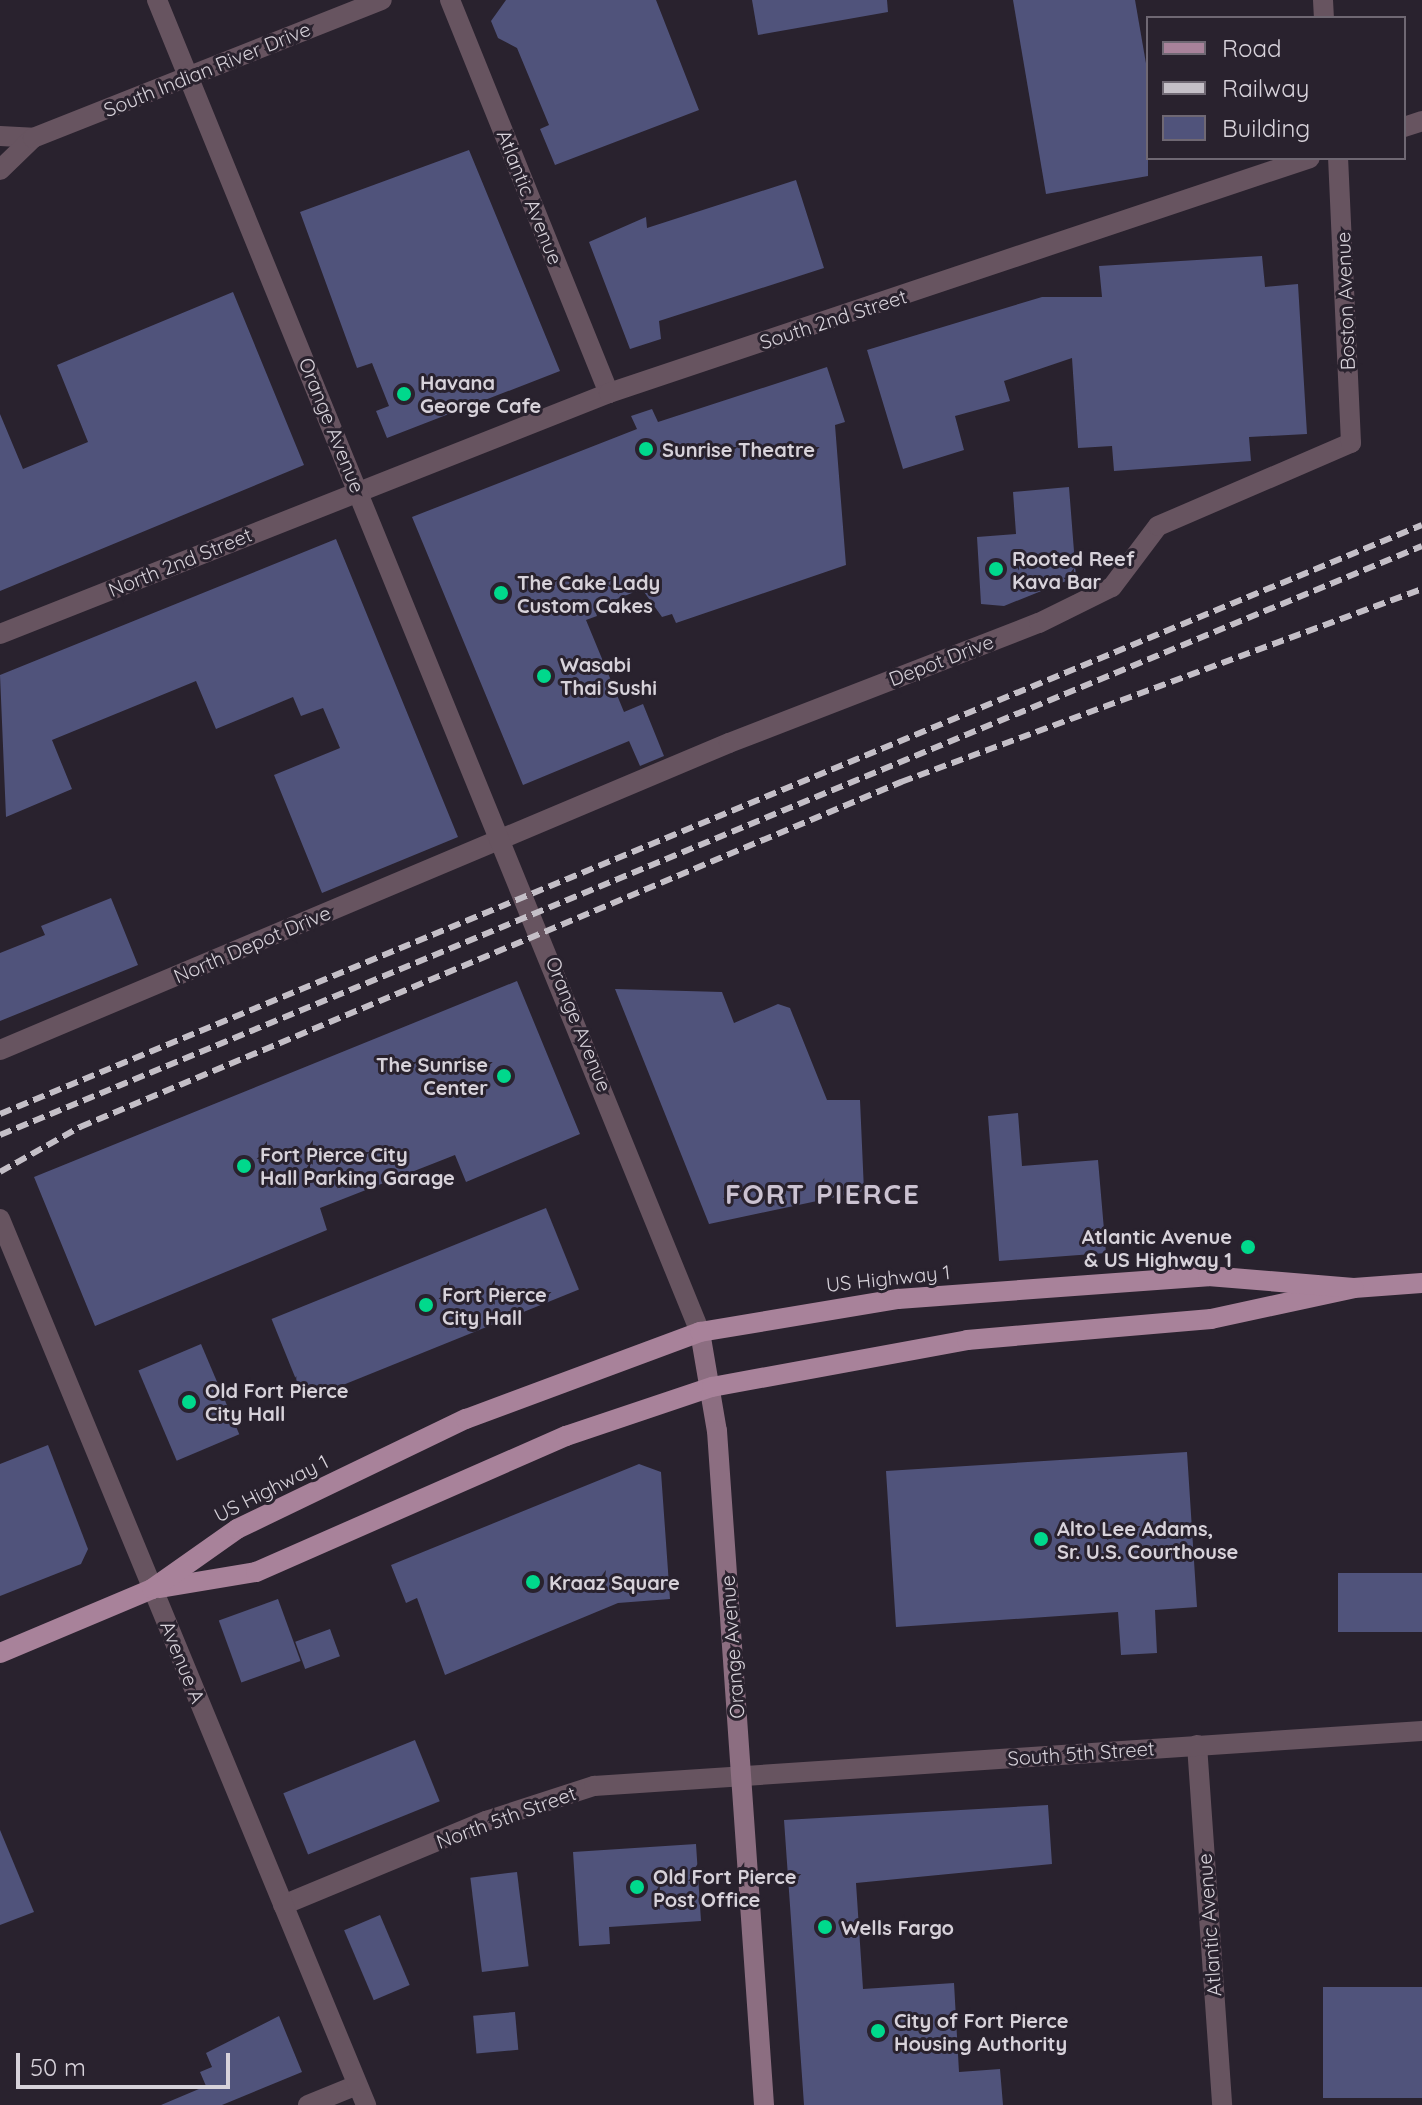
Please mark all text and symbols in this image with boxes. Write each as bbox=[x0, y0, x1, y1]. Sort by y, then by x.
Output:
street label: South Indian River Drive bbox=[100, 16, 314, 122]
legend bbox=[1146, 16, 1406, 160]
text: Road bbox=[1222, 33, 1282, 63]
text: Railway bbox=[1222, 73, 1309, 103]
text: Building bbox=[1222, 113, 1310, 143]
street label: Atlantic Avenue bbox=[492, 126, 568, 268]
street label: Boston Avenue bbox=[1331, 231, 1359, 371]
street label: South 2nd Street bbox=[756, 284, 910, 354]
street label: Orange Avenue bbox=[294, 354, 370, 496]
place label: Havana George Cafe bbox=[420, 370, 541, 417]
marker: Havana George Cafe bbox=[395, 385, 413, 403]
place label: Sunrise Theatre bbox=[662, 437, 815, 461]
marker: Sunrise Theatre bbox=[637, 440, 655, 458]
street label: North 2nd Street bbox=[105, 522, 255, 602]
place label: Rooted Reef Kava Bar bbox=[1012, 546, 1135, 593]
marker: Rooted Reef Kava Bar bbox=[987, 560, 1005, 578]
place label: The Cake Lady Custom Cakes bbox=[517, 570, 660, 617]
marker: The Cake Lady Custom Cakes bbox=[492, 584, 510, 602]
street label: Depot Drive bbox=[885, 629, 997, 691]
place label: Wasabi Thai Sushi bbox=[560, 652, 657, 699]
marker: Wasabi Thai Sushi bbox=[535, 667, 553, 685]
street label: North Depot Drive bbox=[170, 900, 334, 988]
street label: Orange Avenue bbox=[541, 953, 617, 1095]
place label: The Sunrise Center bbox=[376, 1052, 488, 1099]
marker: The Sunrise Center bbox=[495, 1067, 513, 1085]
place label: Fort Pierce City Hall Parking Garage bbox=[260, 1142, 455, 1189]
marker: Fort Pierce City Hall Parking Garage bbox=[235, 1157, 253, 1175]
district label: FORT PIERCE bbox=[725, 1177, 921, 1211]
place label: Atlantic Avenue & US Highway 1 bbox=[1082, 1224, 1232, 1271]
marker: Atlantic Avenue & US Highway 1 bbox=[1239, 1238, 1257, 1256]
street label: US Highway 1 bbox=[825, 1260, 951, 1296]
place label: Fort Pierce City Hall bbox=[442, 1282, 547, 1329]
marker: Fort Pierce City Hall bbox=[417, 1296, 435, 1314]
place label: Old Fort Pierce City Hall bbox=[205, 1378, 348, 1425]
marker: Old Fort Pierce City Hall bbox=[180, 1393, 198, 1411]
street label: US Highway 1 bbox=[210, 1449, 332, 1527]
place label: Alto Lee Adams, Sr. U.S. Courthouse bbox=[1057, 1516, 1238, 1563]
marker: Alto Lee Adams, Sr. U.S. Courthouse bbox=[1032, 1530, 1050, 1548]
place label: Kraaz Square bbox=[549, 1570, 680, 1594]
marker: Kraaz Square bbox=[524, 1573, 542, 1591]
street label: Orange Avenue bbox=[715, 1574, 749, 1720]
street label: Avenue A bbox=[156, 1617, 210, 1707]
street label: South 5th Street bbox=[1007, 1736, 1155, 1770]
street label: North 5th Street bbox=[433, 1781, 579, 1853]
street label: Atlantic Avenue bbox=[1192, 1853, 1226, 1997]
place label: Old Fort Pierce Post Office bbox=[653, 1864, 796, 1911]
marker: Old Fort Pierce Post Office bbox=[628, 1878, 646, 1896]
place label: Wells Fargo bbox=[841, 1915, 954, 1939]
marker: Wells Fargo bbox=[816, 1918, 834, 1936]
place label: City of Fort Pierce Housing Authority bbox=[894, 2008, 1068, 2055]
marker: City of Fort Pierce Housing Authority bbox=[869, 2022, 887, 2040]
scale bar bbox=[20, 2037, 234, 2087]
text: 50 m bbox=[30, 2052, 86, 2082]

